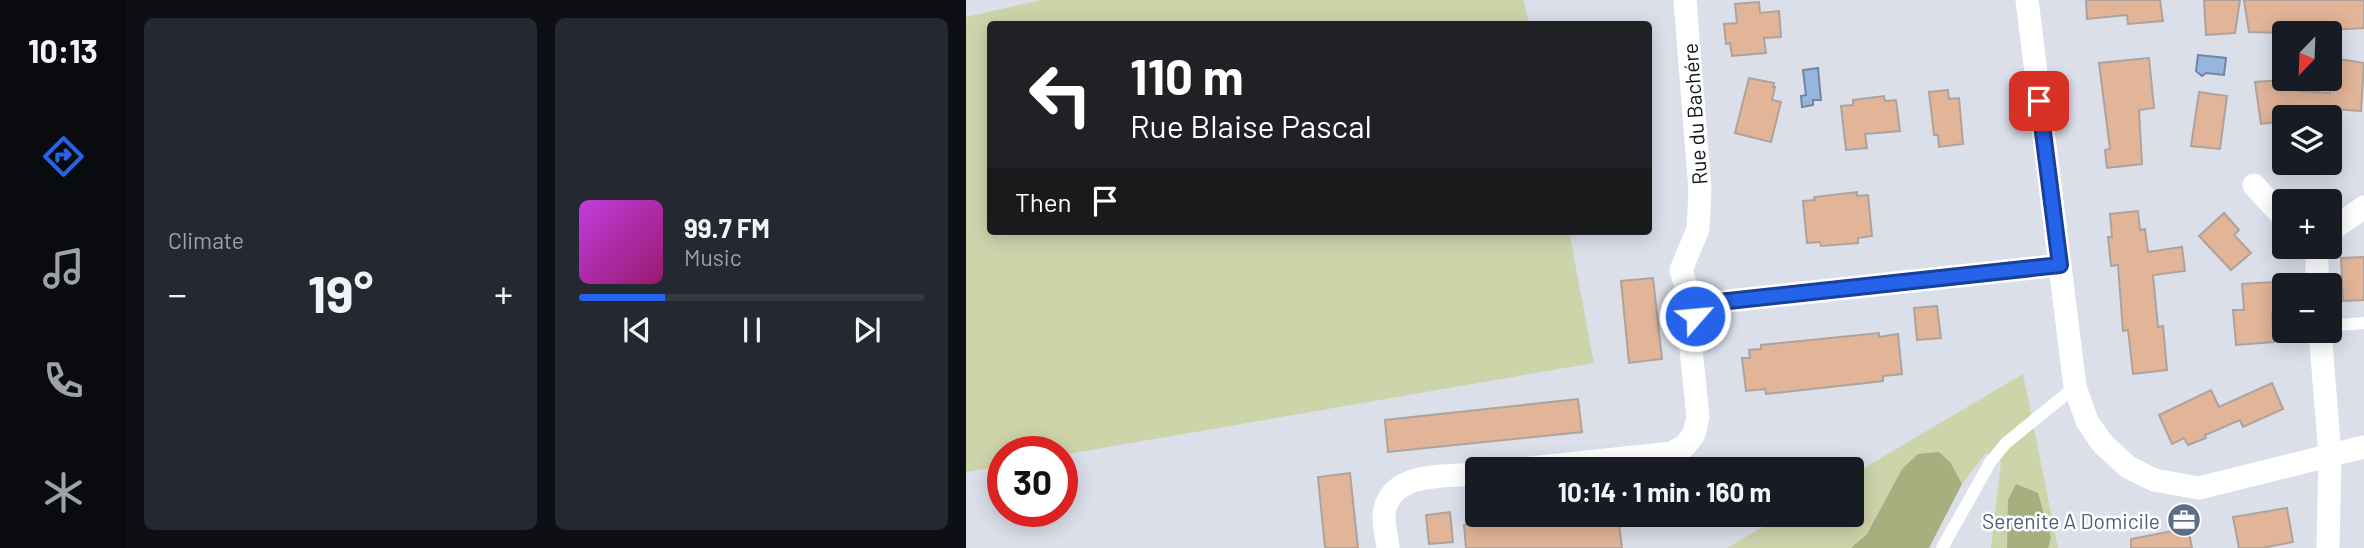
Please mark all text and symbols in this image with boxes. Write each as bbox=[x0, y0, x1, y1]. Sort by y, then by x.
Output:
north arrow bbox=[2272, 21, 2342, 91]
map controls bbox=[2272, 21, 2342, 343]
text: 10:13 bbox=[28, 31, 98, 69]
street label: Rue du Bachére bbox=[1677, 42, 1711, 186]
text: 110 m bbox=[1130, 46, 1244, 105]
icon: left bbox=[1015, 49, 1106, 140]
pin bbox=[2009, 71, 2069, 131]
icon: arrive bbox=[2020, 82, 2058, 120]
button: layers bbox=[2272, 105, 2342, 175]
text: Rue Blaise Pascal bbox=[1130, 106, 1372, 144]
icon: directions bbox=[39, 132, 88, 181]
icon: arrive bbox=[1086, 182, 1124, 220]
text: Then bbox=[1015, 186, 1072, 217]
button: + bbox=[2272, 189, 2342, 259]
text: 99.7 FM bbox=[684, 212, 770, 243]
text: Climate bbox=[168, 226, 244, 254]
text: Music bbox=[684, 243, 742, 271]
icon: music bbox=[39, 244, 88, 293]
text: 19° bbox=[308, 261, 373, 323]
text: − bbox=[168, 270, 187, 316]
text: + bbox=[494, 270, 513, 316]
button: − bbox=[2272, 273, 2342, 343]
position arrow bbox=[1658, 279, 1732, 353]
icon: previous bbox=[618, 311, 656, 349]
icon: pause bbox=[733, 311, 771, 349]
icon: next bbox=[848, 311, 886, 349]
icon: phone bbox=[39, 356, 88, 405]
speed limit sign: 30 bbox=[987, 436, 1078, 527]
icon: climate bbox=[39, 468, 88, 517]
text: 10:14 · 1 min · 160 m bbox=[1558, 476, 1771, 507]
office icon: Serenite A Domicile bbox=[2165, 501, 2203, 539]
place label: Serenite A Domicile bbox=[1982, 508, 2160, 533]

